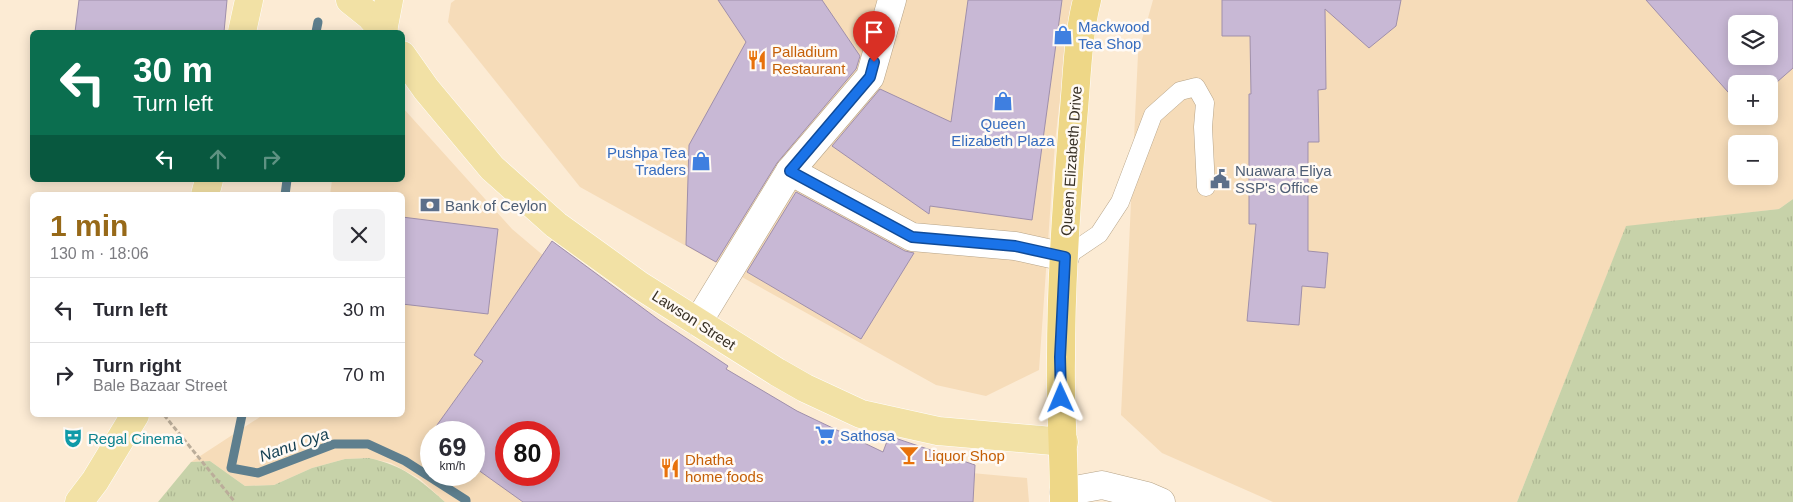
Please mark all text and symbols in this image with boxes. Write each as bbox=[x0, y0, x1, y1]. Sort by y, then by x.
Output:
pin bbox=[853, 11, 895, 62]
map controls bbox=[1728, 15, 1778, 185]
button: layers bbox=[1728, 15, 1778, 65]
icon: arrive bbox=[860, 18, 888, 46]
place label: Mackwood Tea Shop bbox=[1078, 18, 1150, 52]
shop icon: Mackwood Tea Shop bbox=[1052, 24, 1074, 46]
place label: Palladium Restaurant bbox=[772, 43, 846, 77]
restaurant icon: Palladium Restaurant bbox=[746, 49, 768, 71]
icon: left bbox=[50, 50, 115, 115]
text: 30 m bbox=[133, 50, 213, 89]
button: + bbox=[1728, 75, 1778, 125]
street label: Queen Elizabeth Drive bbox=[1057, 86, 1085, 236]
shop icon: Queen Elizabeth Plaza bbox=[992, 90, 1014, 112]
text: Turn left bbox=[133, 91, 213, 116]
place label: Queen Elizabeth Plaza bbox=[951, 115, 1055, 149]
button: − bbox=[1728, 135, 1778, 185]
place label: Pushpa Tea Traders bbox=[607, 144, 687, 178]
icon: left bbox=[151, 145, 179, 173]
icon: ahead bbox=[204, 145, 232, 173]
icon: right bbox=[257, 145, 285, 173]
shop icon: Pushpa Tea Traders bbox=[690, 150, 712, 172]
place label: Nuawara Eliya SSP's Office bbox=[1235, 162, 1332, 196]
public building icon: Nuawara Eliya SSP's Office bbox=[1209, 168, 1231, 190]
bank icon: Bank of Ceylon bbox=[419, 194, 441, 216]
place label: Bank of Ceylon bbox=[445, 197, 547, 214]
text: 1 min bbox=[50, 209, 128, 242]
button: close bbox=[333, 209, 385, 261]
text: 130 m · 18:06 bbox=[50, 245, 149, 262]
street label: Lawson Street bbox=[649, 287, 740, 354]
icon: left bbox=[50, 296, 78, 324]
text: Turn left bbox=[93, 299, 168, 320]
text: 30 m bbox=[343, 299, 385, 320]
text: Turn right bbox=[93, 355, 181, 376]
icon: right bbox=[50, 361, 78, 389]
text: 70 m bbox=[343, 364, 385, 385]
position arrow bbox=[1034, 371, 1086, 423]
text: Bale Bazaar Street bbox=[93, 377, 227, 394]
speed limit sign: 80 bbox=[495, 421, 560, 486]
supermarket icon: Sathosa bbox=[814, 424, 836, 446]
water label: Nanu Oya bbox=[257, 425, 331, 465]
theatre icon: Regal Cinema bbox=[62, 427, 84, 449]
place label: Sathosa bbox=[840, 427, 896, 444]
place label: Regal Cinema bbox=[88, 430, 184, 447]
text: 69 bbox=[439, 433, 466, 461]
bar icon: Liquor Shop bbox=[898, 444, 920, 466]
place label: Liquor Shop bbox=[924, 447, 1005, 464]
place label: Dhatha home foods bbox=[685, 451, 763, 485]
restaurant icon: Dhatha home foods bbox=[659, 457, 681, 479]
text: km/h bbox=[439, 459, 466, 473]

